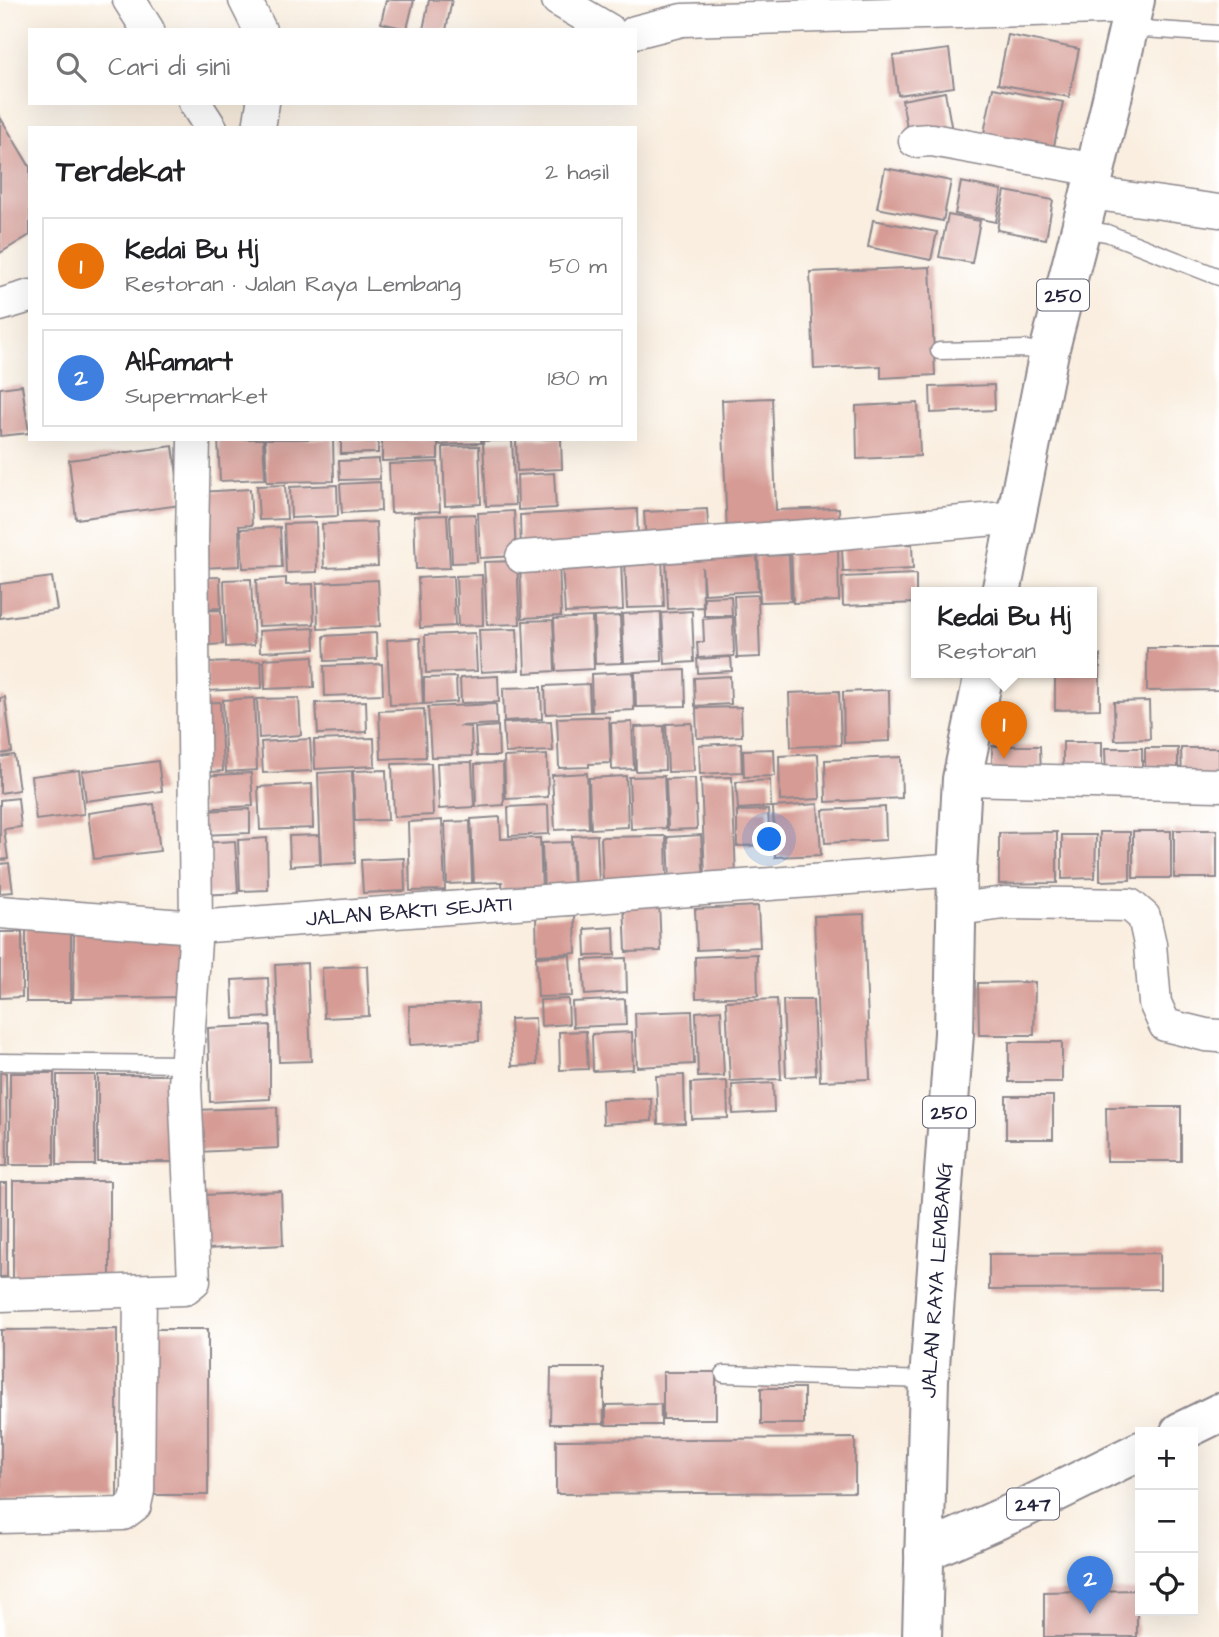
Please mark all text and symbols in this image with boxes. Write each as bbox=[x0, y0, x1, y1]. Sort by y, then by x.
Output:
search box bbox=[28, 28, 637, 105]
icon: search bbox=[52, 48, 90, 86]
text: Cari di sini bbox=[108, 49, 230, 85]
text: Terdekat bbox=[56, 151, 185, 193]
text: 2 hasil bbox=[545, 156, 609, 188]
text: Kedai Bu Hj bbox=[125, 232, 258, 268]
text: 1 bbox=[80, 250, 82, 282]
text: 50 m bbox=[549, 250, 607, 282]
text: Restoran · Jalan Raya Lembang bbox=[125, 268, 461, 300]
road number: 250 bbox=[1037, 280, 1089, 310]
text: Alfamart bbox=[125, 344, 233, 380]
text: 2 bbox=[74, 362, 88, 394]
text: 180 m bbox=[548, 362, 607, 394]
text: Supermarket bbox=[125, 380, 268, 412]
popup bbox=[911, 587, 1097, 678]
text: Kedai Bu Hj bbox=[937, 599, 1071, 635]
text: Restoran bbox=[937, 635, 1036, 667]
pin: 1 bbox=[981, 701, 1027, 759]
your location bbox=[752, 822, 786, 856]
street label: JALAN BAKTI SEJATI bbox=[305, 889, 513, 934]
road number: 250 bbox=[923, 1096, 975, 1128]
street label: JALAN RAYA LEMBANG bbox=[915, 1161, 960, 1399]
map controls bbox=[1135, 1427, 1198, 1616]
button: + bbox=[1135, 1427, 1198, 1490]
road number: 247 bbox=[1007, 1488, 1059, 1520]
button: − bbox=[1135, 1490, 1198, 1553]
button: locate bbox=[1135, 1553, 1198, 1616]
pin: 2 bbox=[1067, 1556, 1113, 1614]

